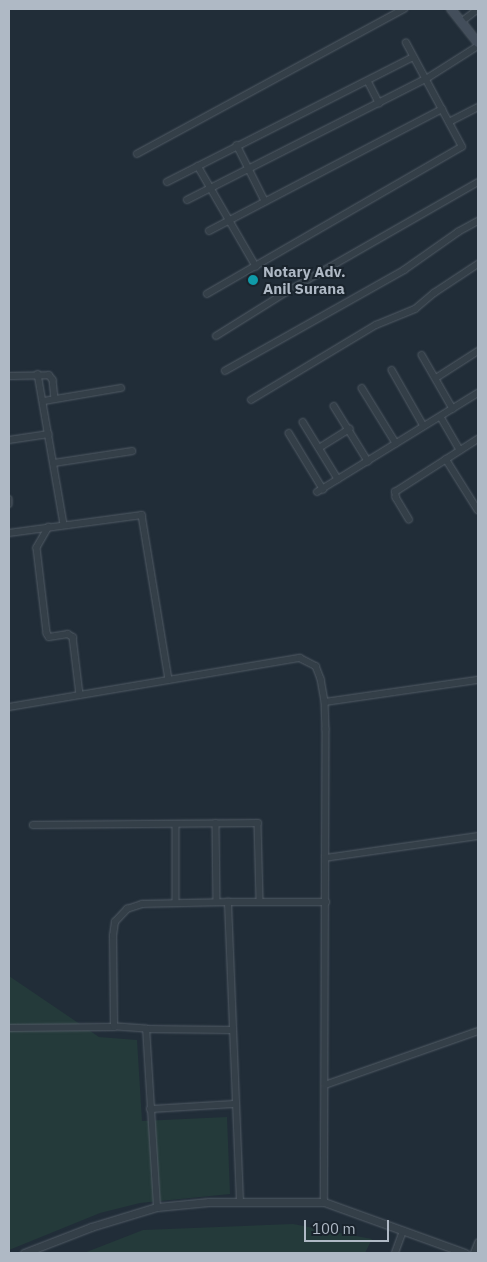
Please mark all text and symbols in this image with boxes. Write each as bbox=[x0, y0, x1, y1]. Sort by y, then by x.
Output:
place label: Notary Adv. Anil Surana bbox=[263, 262, 346, 297]
marker: Notary Adv. Anil Surana bbox=[247, 274, 259, 286]
scale bar bbox=[307, 1210, 392, 1242]
text: 100 m bbox=[312, 1219, 356, 1238]

